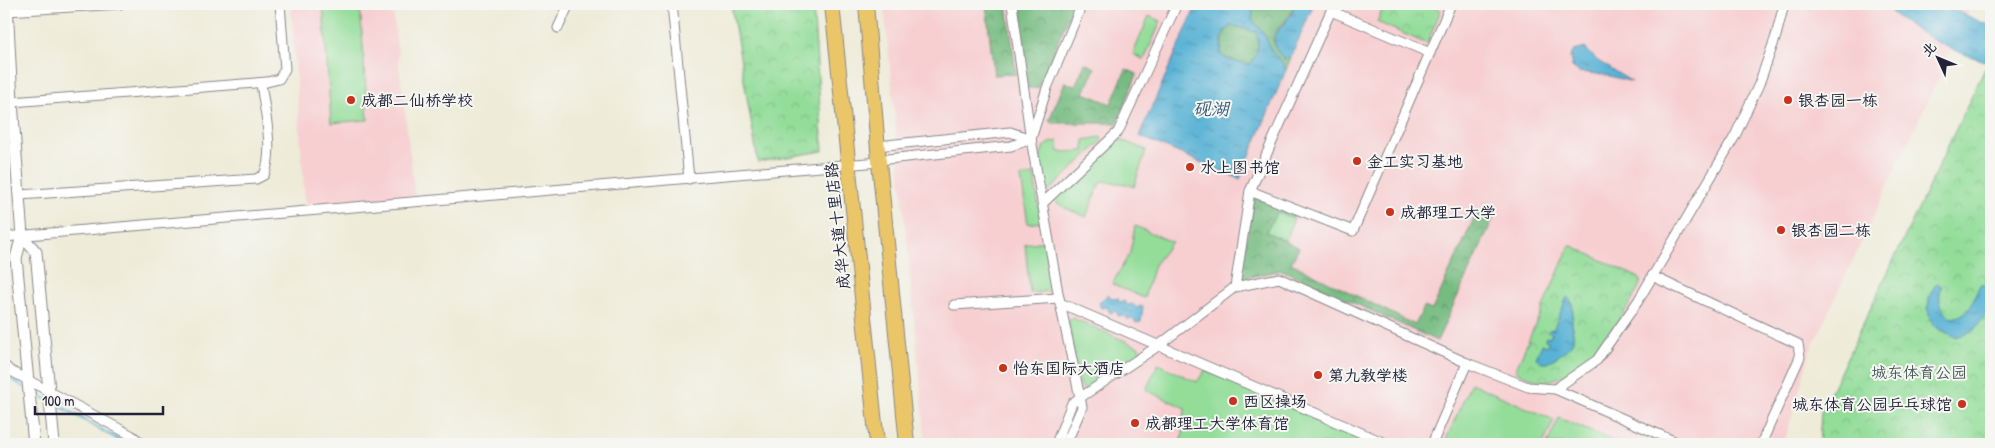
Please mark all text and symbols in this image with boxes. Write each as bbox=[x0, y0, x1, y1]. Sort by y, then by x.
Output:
north arrow bbox=[1912, 32, 1962, 82]
text: 北 bbox=[1917, 37, 1940, 60]
place label: 成都二仙桥学校 bbox=[361, 89, 473, 111]
place label: 银杏园一栋 bbox=[1798, 89, 1878, 111]
marker: 成都二仙桥学校 bbox=[345, 94, 357, 106]
marker: 银杏园一栋 bbox=[1782, 94, 1794, 106]
water label: 砚湖 bbox=[1193, 96, 1231, 121]
place label: 金工实习基地 bbox=[1367, 150, 1463, 172]
marker: 金工实习基地 bbox=[1351, 155, 1363, 167]
place label: 水上图书馆 bbox=[1200, 156, 1280, 178]
street label: 成华大道十里店路 bbox=[819, 161, 855, 291]
marker: 水上图书馆 bbox=[1184, 161, 1196, 173]
place label: 成都理工大学 bbox=[1400, 201, 1496, 223]
marker: 成都理工大学 bbox=[1384, 206, 1396, 218]
place label: 银杏园二栋 bbox=[1791, 219, 1871, 241]
marker: 银杏园二栋 bbox=[1775, 224, 1787, 236]
place label: 怡东国际大酒店 bbox=[1013, 357, 1125, 379]
park label: 城东体育公园 bbox=[1871, 361, 1967, 383]
marker: 怡东国际大酒店 bbox=[997, 362, 1009, 374]
place label: 第九教学楼 bbox=[1328, 364, 1408, 386]
marker: 第九教学楼 bbox=[1312, 369, 1324, 381]
scale bar bbox=[35, 383, 162, 415]
text: 100 m bbox=[42, 390, 75, 411]
place label: 西区操场 bbox=[1243, 390, 1307, 412]
place label: 城东体育公园乒乓球馆 bbox=[1792, 393, 1952, 415]
marker: 西区操场 bbox=[1227, 395, 1239, 407]
marker: 城东体育公园乒乓球馆 bbox=[1956, 398, 1968, 410]
place label: 成都理工大学体育馆 bbox=[1145, 412, 1289, 434]
marker: 成都理工大学体育馆 bbox=[1129, 417, 1141, 429]

